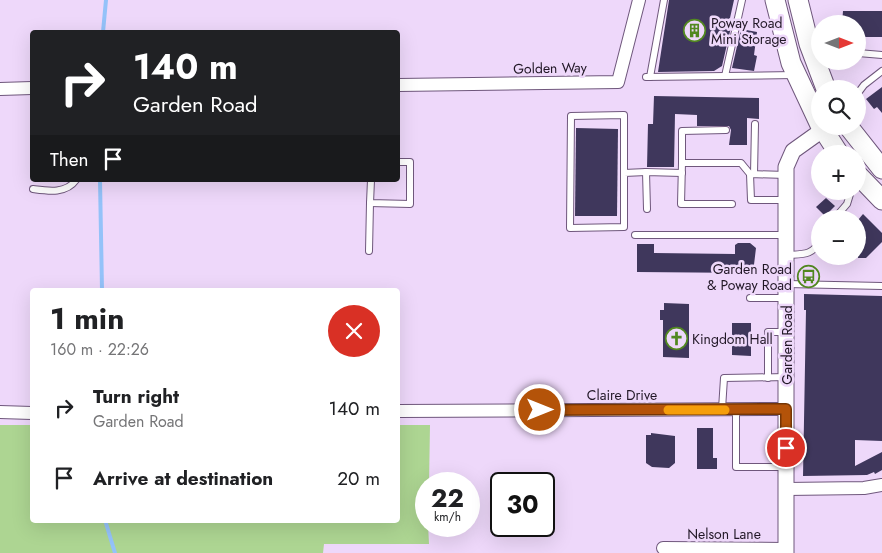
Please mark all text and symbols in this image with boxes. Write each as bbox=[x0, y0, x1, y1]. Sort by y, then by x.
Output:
place label: Poway Road Mini Storage bbox=[711, 13, 787, 49]
north arrow bbox=[811, 15, 866, 70]
map controls bbox=[811, 15, 866, 265]
building icon: Poway Road Mini Storage bbox=[683, 19, 707, 43]
text: 140 m bbox=[133, 42, 238, 92]
icon: right bbox=[50, 50, 115, 115]
street label: Golden Way bbox=[513, 57, 588, 79]
button: search bbox=[811, 80, 866, 135]
text: Garden Road bbox=[133, 88, 258, 120]
icon: arrive bbox=[99, 145, 127, 173]
button: + bbox=[811, 145, 866, 200]
text: Then bbox=[50, 146, 89, 173]
button: − bbox=[811, 210, 866, 265]
place label: Garden Road & Poway Road bbox=[707, 259, 792, 295]
bus stop icon: Garden Road & Poway Road bbox=[796, 265, 820, 289]
text: 1 min bbox=[50, 297, 124, 340]
button: close bbox=[328, 305, 380, 357]
street label: Garden Road bbox=[777, 305, 797, 385]
church icon: Kingdom Hall bbox=[664, 327, 688, 351]
place label: Kingdom Hall bbox=[692, 329, 773, 349]
text: 160 m · 22:26 bbox=[50, 338, 149, 361]
text: Turn right bbox=[93, 383, 179, 410]
position arrow bbox=[513, 383, 565, 435]
street label: Claire Drive bbox=[587, 385, 657, 405]
icon: right bbox=[50, 394, 78, 422]
text: 140 m bbox=[328, 395, 380, 422]
text: Garden Road bbox=[93, 410, 184, 433]
pin bbox=[765, 427, 807, 469]
icon: arrive bbox=[772, 434, 800, 462]
icon: arrive bbox=[50, 464, 78, 492]
text: Arrive at destination bbox=[93, 465, 273, 492]
text: 20 m bbox=[337, 465, 380, 492]
speed limit sign: 30 bbox=[490, 472, 555, 537]
text: 22 bbox=[431, 480, 464, 516]
text: km/h bbox=[434, 508, 461, 526]
street label: Nelson Lane bbox=[687, 524, 761, 544]

